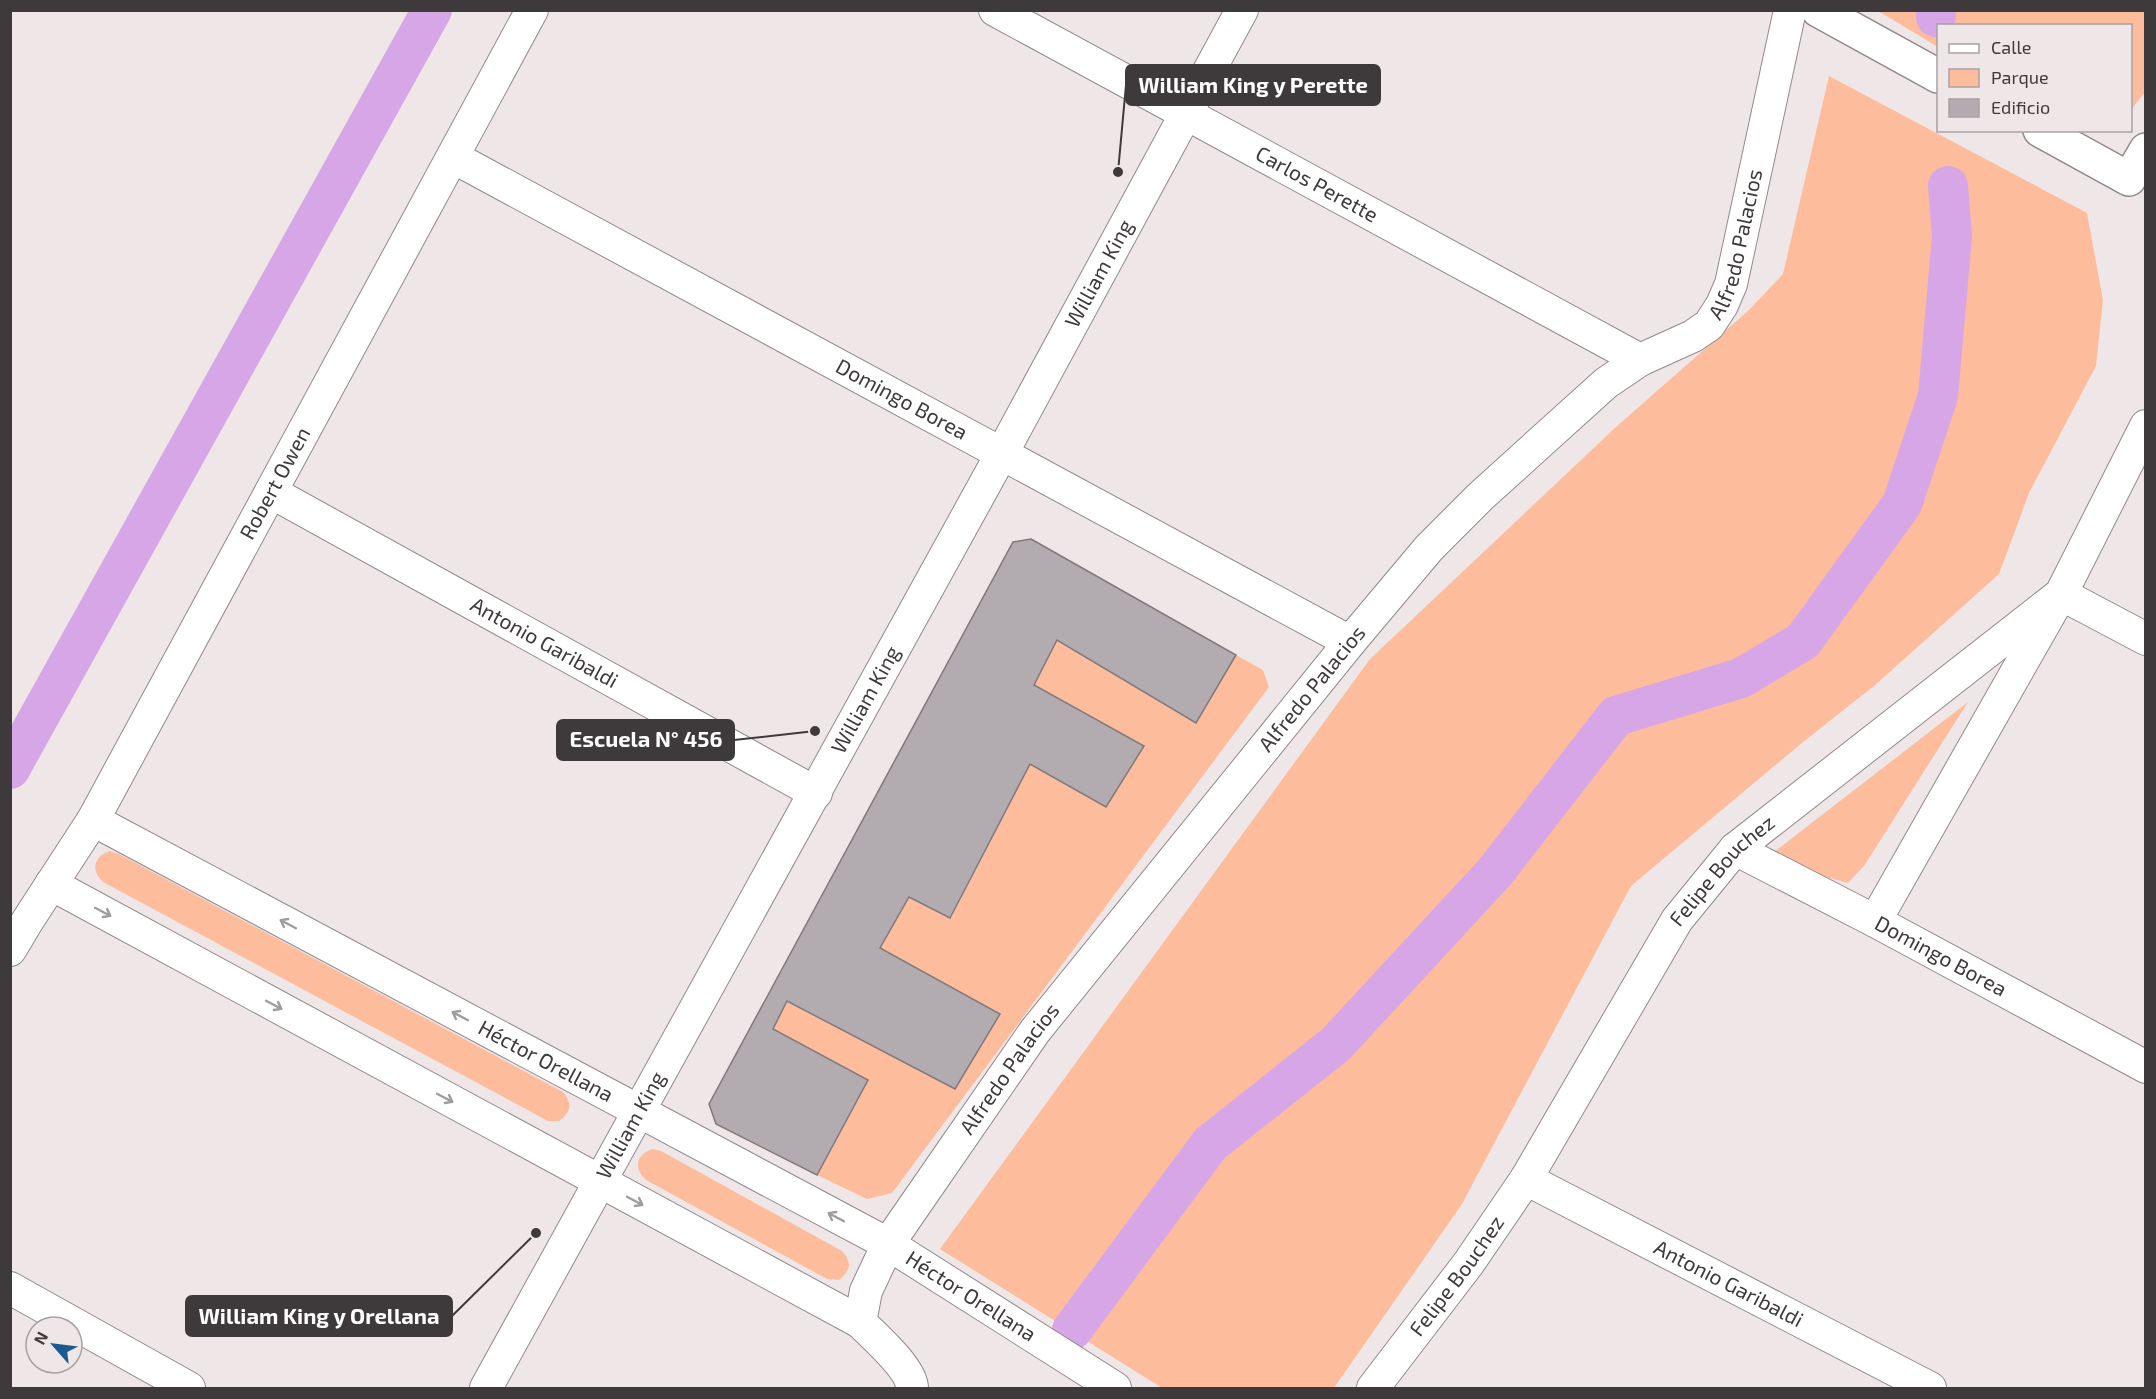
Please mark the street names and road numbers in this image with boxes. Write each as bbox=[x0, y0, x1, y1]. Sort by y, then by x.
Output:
street label: Carlos Perette bbox=[1252, 140, 1383, 227]
street label: Alfredo Palacios bbox=[1702, 167, 1766, 324]
street label: William King bbox=[1059, 214, 1137, 331]
street label: Domingo Borea bbox=[832, 353, 972, 444]
street label: Robert Owen bbox=[234, 422, 315, 543]
street label: Antonio Garibaldi bbox=[467, 591, 623, 692]
street label: Alfredo Palacios bbox=[1252, 620, 1370, 756]
street label: William King bbox=[825, 641, 904, 757]
street label: Felipe Bouchez bbox=[1663, 809, 1779, 931]
street label: Domingo Borea bbox=[1871, 909, 2012, 1001]
street label: Alfredo Palacios bbox=[954, 997, 1064, 1139]
street label: Héctor Orellana bbox=[475, 1014, 618, 1106]
street label: William King bbox=[590, 1066, 670, 1183]
street label: Felipe Bouchez bbox=[1403, 1210, 1508, 1340]
street label: Antonio Garibaldi bbox=[1650, 1233, 1808, 1331]
street label: Héctor Orellana bbox=[902, 1245, 1041, 1346]

